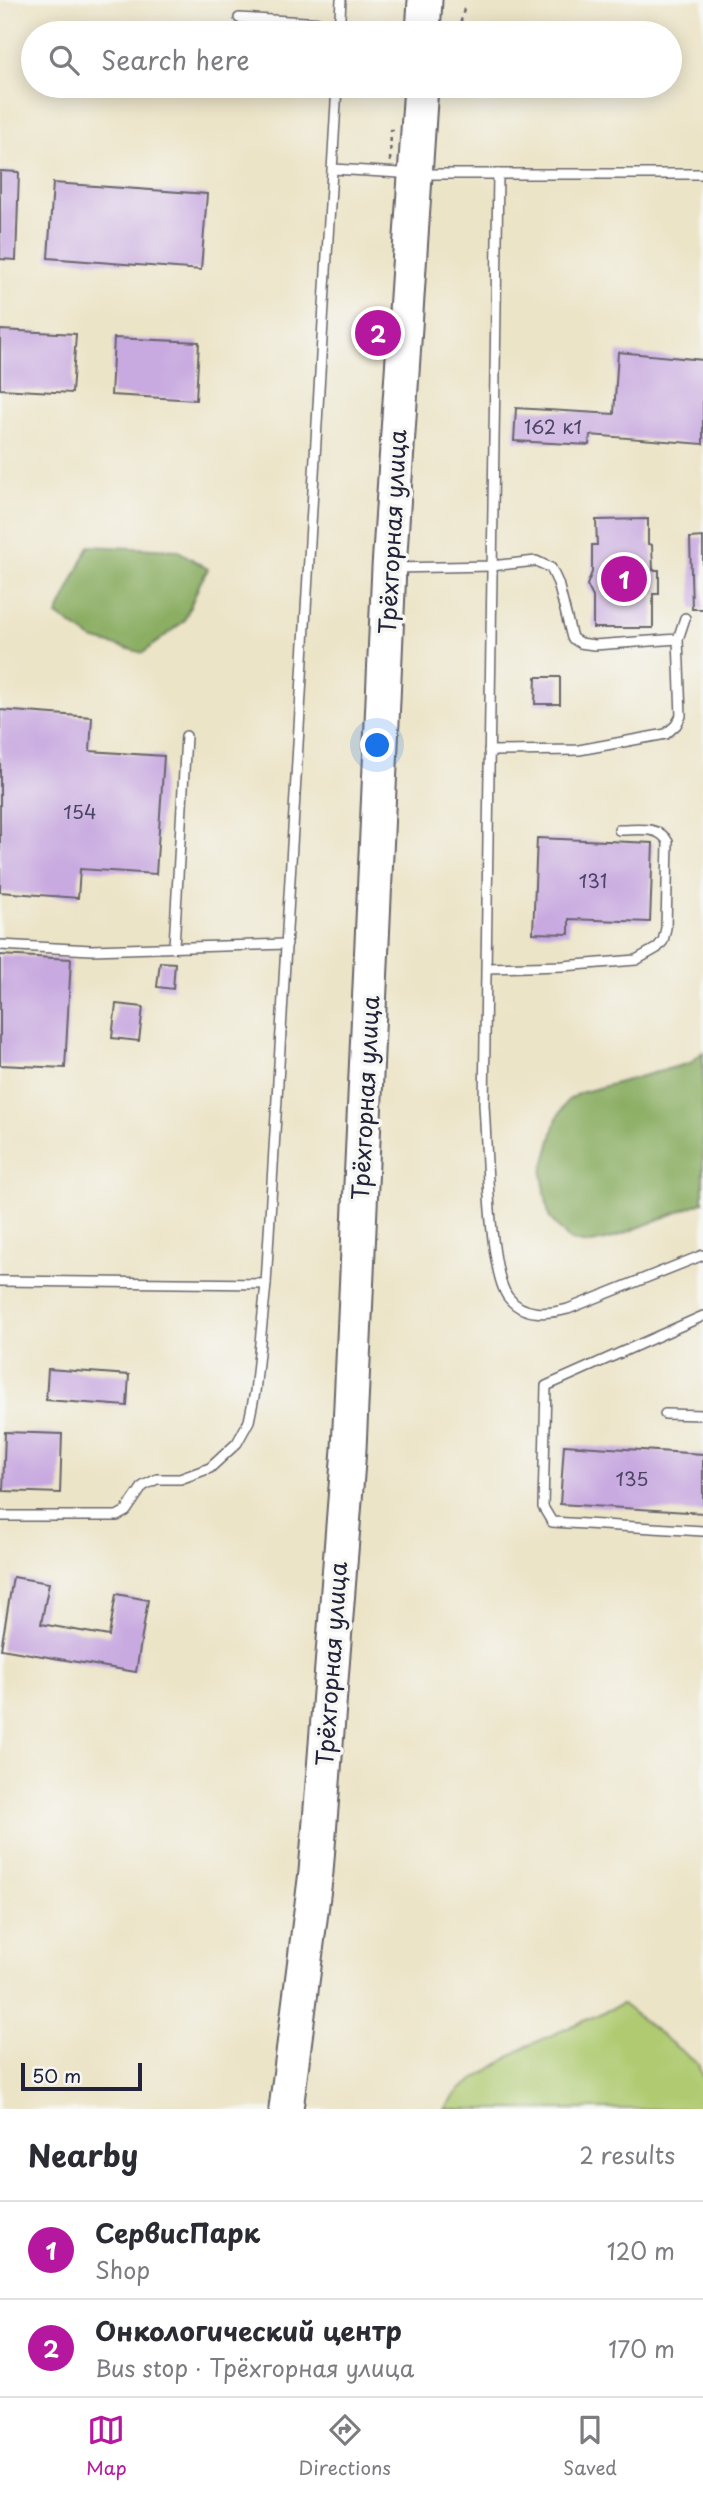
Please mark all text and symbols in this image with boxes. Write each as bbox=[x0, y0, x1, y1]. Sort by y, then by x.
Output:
search box bbox=[21, 21, 682, 98]
text: Search here bbox=[101, 40, 250, 79]
icon: search bbox=[45, 41, 83, 79]
pin: 2 bbox=[355, 307, 401, 359]
house number: 162 к1 bbox=[524, 412, 582, 440]
street label: Трёхгорная улица bbox=[369, 428, 414, 635]
pin: 1 bbox=[601, 553, 647, 605]
your location bbox=[360, 728, 394, 762]
house number: 154 bbox=[63, 797, 97, 825]
house number: 131 bbox=[579, 866, 607, 894]
street label: Трёхгорная улица bbox=[342, 994, 387, 1201]
house number: 135 bbox=[616, 1464, 648, 1492]
street label: Трёхгорная улица bbox=[306, 1560, 355, 1767]
scale bar bbox=[21, 2060, 142, 2092]
text: 50 m bbox=[32, 2061, 81, 2089]
text: Nearby bbox=[28, 2132, 138, 2177]
text: 2 results bbox=[579, 2137, 675, 2172]
text: СервисПарк bbox=[95, 2213, 260, 2252]
text: 1 bbox=[46, 2233, 57, 2268]
text: 120 m bbox=[607, 2233, 675, 2268]
text: Shop bbox=[95, 2252, 150, 2287]
text: Онкологический центр bbox=[95, 2311, 402, 2350]
text: 2 bbox=[43, 2331, 59, 2366]
text: 170 m bbox=[608, 2331, 675, 2366]
text: Bus stop · Трёхгорная улица bbox=[95, 2350, 414, 2385]
tab: Map bbox=[86, 2411, 127, 2481]
tab: Directions bbox=[299, 2411, 391, 2481]
tab: Saved bbox=[563, 2411, 617, 2481]

